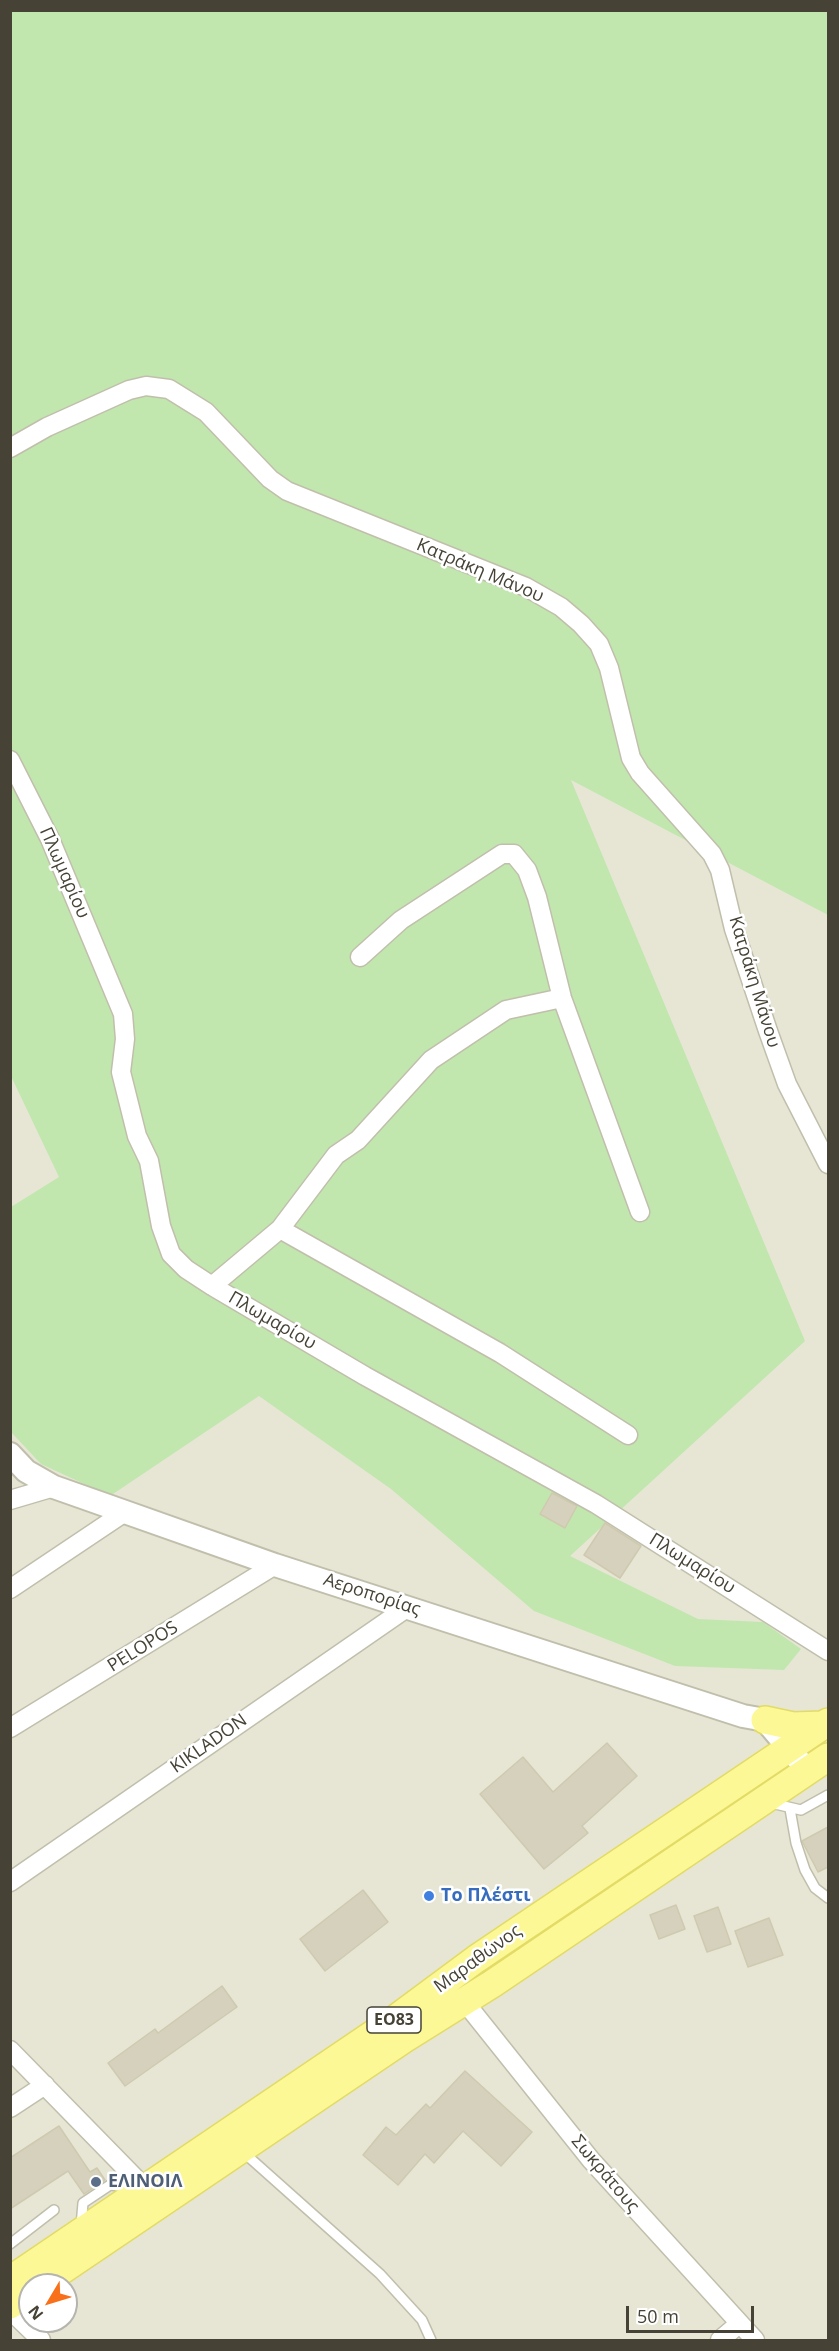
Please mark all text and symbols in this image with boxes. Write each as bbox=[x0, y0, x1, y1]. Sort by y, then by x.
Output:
street label: Κατράκη Μάνου bbox=[413, 534, 547, 608]
street label: Πλωμαρίου bbox=[34, 824, 94, 922]
street label: Κατράκη Μάνου bbox=[724, 914, 784, 1050]
street label: Πλωμαρίου bbox=[224, 1287, 320, 1355]
street label: Πλωμαρίου bbox=[645, 1529, 739, 1599]
street label: Αεροπορίας bbox=[321, 1569, 423, 1621]
street label: PELOPOS bbox=[104, 1617, 182, 1677]
street label: KIKLADON bbox=[167, 1710, 251, 1778]
place label: Το Πλέστι bbox=[441, 1885, 530, 1907]
marker: Το Πλέστι bbox=[422, 1889, 436, 1903]
street label: Μαραθώνος bbox=[430, 1920, 526, 1998]
road number: ΕΟ83 bbox=[367, 2007, 421, 2033]
street label: Σωκράτους bbox=[566, 2131, 644, 2217]
place label: ΕΛΙΝΟΙΛ bbox=[108, 2171, 182, 2193]
marker: ΕΛΙΝΟΙΛ bbox=[89, 2175, 103, 2189]
north arrow bbox=[18, 2273, 78, 2333]
scale bar bbox=[629, 2294, 756, 2332]
text: N bbox=[23, 2301, 48, 2325]
text: 50 m bbox=[637, 2304, 679, 2328]

